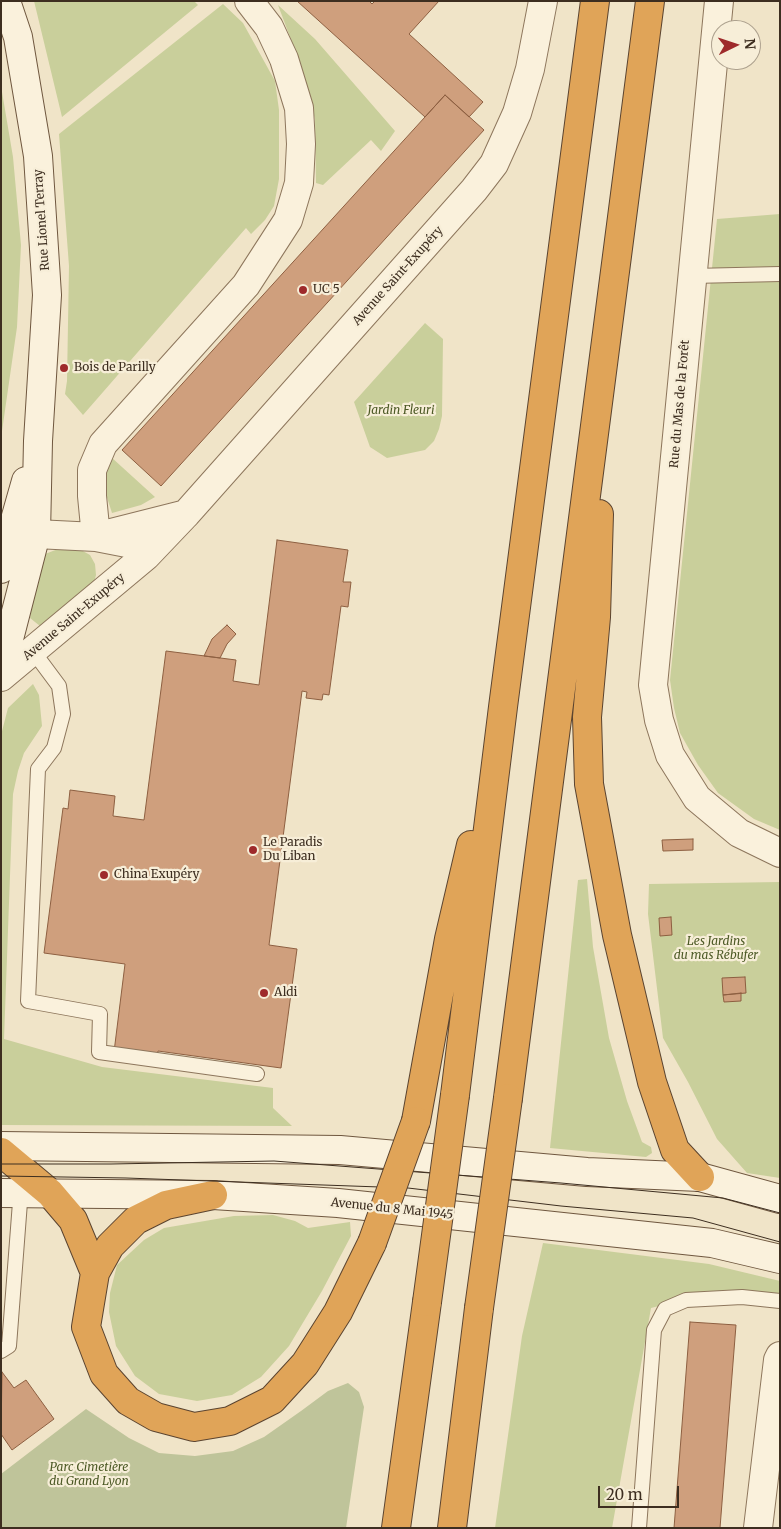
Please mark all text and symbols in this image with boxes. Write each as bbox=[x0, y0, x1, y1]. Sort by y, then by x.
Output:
north arrow bbox=[711, 20, 761, 70]
text: N bbox=[741, 38, 759, 50]
street label: Rue Lionel Terray bbox=[31, 169, 53, 271]
street label: Avenue Saint-Exupéry bbox=[350, 224, 446, 328]
place label: UC 5 bbox=[313, 283, 340, 297]
marker: UC 5 bbox=[297, 284, 309, 296]
street label: Rue du Mas de la Forêt bbox=[667, 339, 693, 469]
place label: Bois de Parilly bbox=[74, 361, 156, 375]
marker: Bois de Parilly bbox=[58, 362, 70, 374]
park label: Jardin Fleuri bbox=[368, 404, 434, 418]
street label: Avenue Saint-Exupéry bbox=[20, 570, 128, 664]
place label: Le Paradis Du Liban bbox=[263, 836, 322, 864]
marker: Le Paradis Du Liban bbox=[247, 844, 259, 856]
place label: China Exupéry bbox=[114, 868, 200, 882]
marker: China Exupéry bbox=[98, 869, 110, 881]
park label: Les Jardins du mas Rébufer bbox=[674, 935, 758, 963]
place label: Aldi bbox=[274, 986, 298, 1000]
marker: Aldi bbox=[258, 987, 270, 999]
street label: Avenue du 8 Mai 1945 bbox=[330, 1195, 454, 1223]
park label: Parc Cimetière du Grand Lyon bbox=[49, 1461, 129, 1489]
scale bar bbox=[601, 1476, 682, 1508]
text: 20 m bbox=[606, 1485, 643, 1504]

